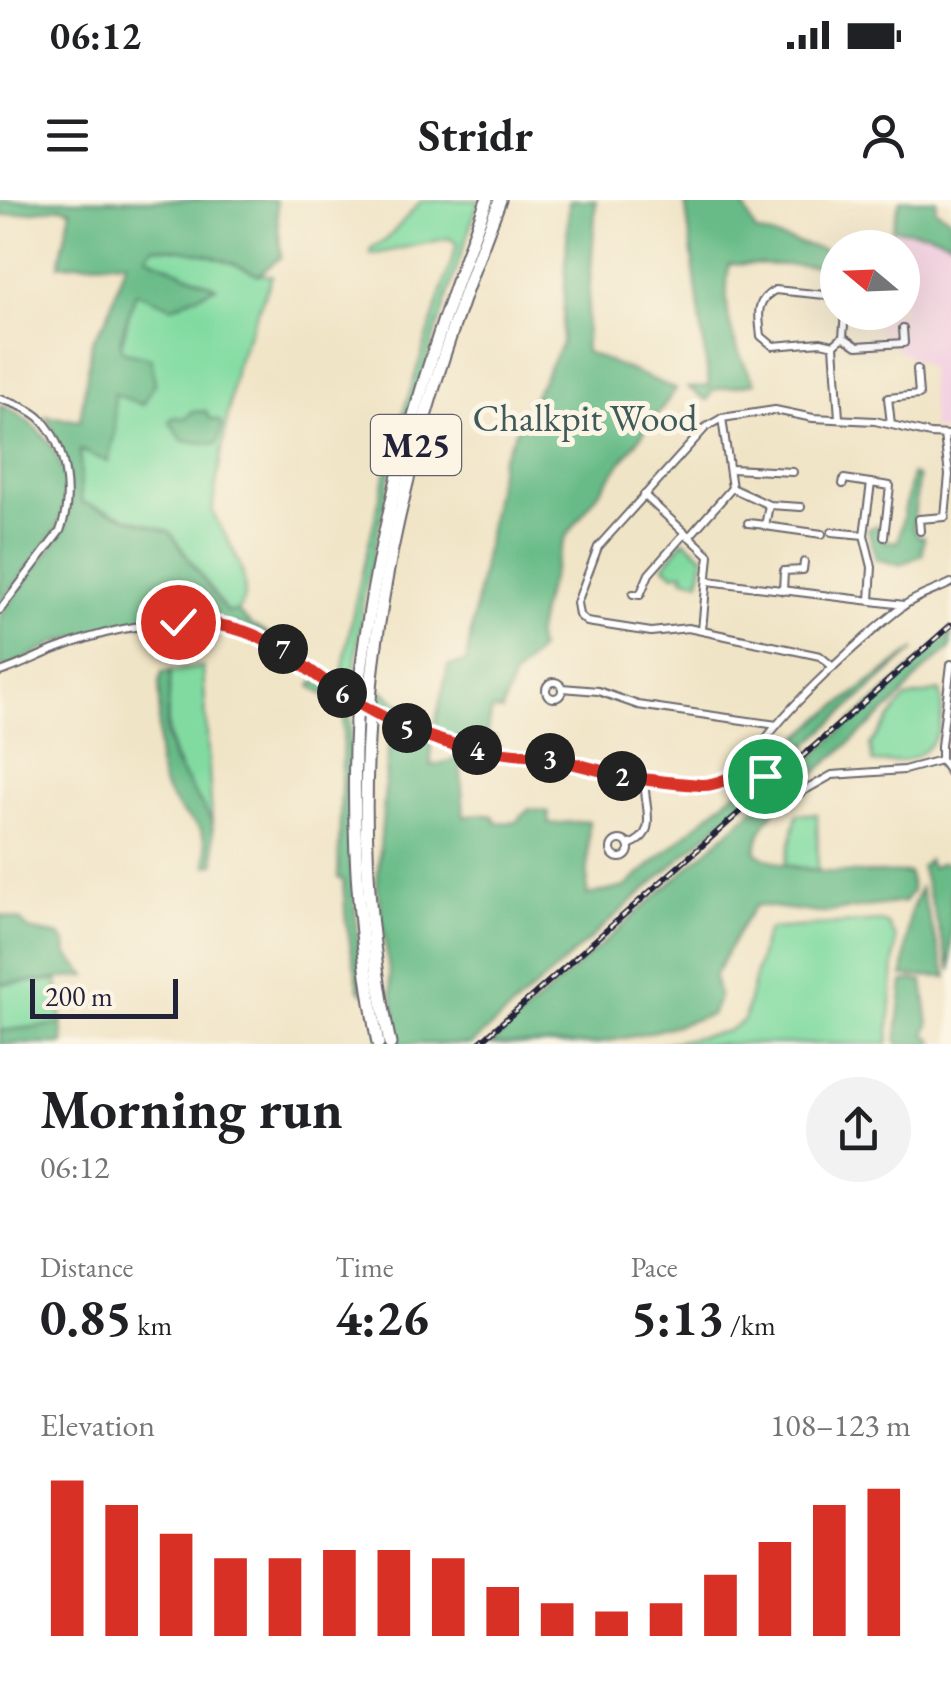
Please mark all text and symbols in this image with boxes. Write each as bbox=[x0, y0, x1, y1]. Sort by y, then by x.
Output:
text: 06:12 bbox=[50, 11, 141, 60]
text: Stridr bbox=[418, 106, 533, 164]
icon: menu bbox=[40, 108, 95, 163]
icon: person bbox=[856, 108, 911, 163]
north arrow bbox=[820, 230, 920, 330]
map controls bbox=[820, 230, 920, 330]
park label: Chalkpit Wood bbox=[472, 393, 698, 442]
road number: M25 bbox=[371, 415, 461, 475]
pin bbox=[136, 580, 221, 665]
icon: check bbox=[151, 595, 206, 650]
pin: 7 bbox=[258, 624, 308, 674]
text: 7 bbox=[276, 631, 290, 667]
pin: 6 bbox=[317, 668, 367, 718]
text: 6 bbox=[335, 675, 349, 711]
pin: 5 bbox=[382, 703, 432, 753]
text: 5 bbox=[400, 710, 414, 746]
pin: 4 bbox=[452, 725, 502, 775]
text: 4 bbox=[470, 732, 484, 768]
pin: 3 bbox=[525, 733, 575, 783]
pin bbox=[723, 734, 808, 819]
text: 3 bbox=[543, 740, 557, 776]
icon: arrive bbox=[738, 749, 793, 804]
pin: 2 bbox=[597, 751, 647, 801]
text: 2 bbox=[615, 758, 629, 794]
scale bar bbox=[30, 974, 178, 1018]
text: 200 m bbox=[45, 978, 113, 1014]
text: Morning run bbox=[40, 1073, 343, 1144]
button: share bbox=[806, 1077, 911, 1182]
text: 06:12 bbox=[40, 1146, 109, 1188]
text: Distance bbox=[40, 1249, 134, 1285]
text: Time bbox=[335, 1249, 394, 1285]
text: Pace bbox=[631, 1249, 678, 1285]
text: 0.85 bbox=[40, 1285, 132, 1350]
text: 4:26 bbox=[335, 1285, 429, 1350]
text: 5:13 bbox=[631, 1285, 724, 1350]
text: km bbox=[132, 1307, 172, 1343]
text: /km bbox=[724, 1307, 776, 1343]
text: Elevation bbox=[40, 1404, 155, 1446]
text: 108–123 m bbox=[770, 1404, 911, 1446]

